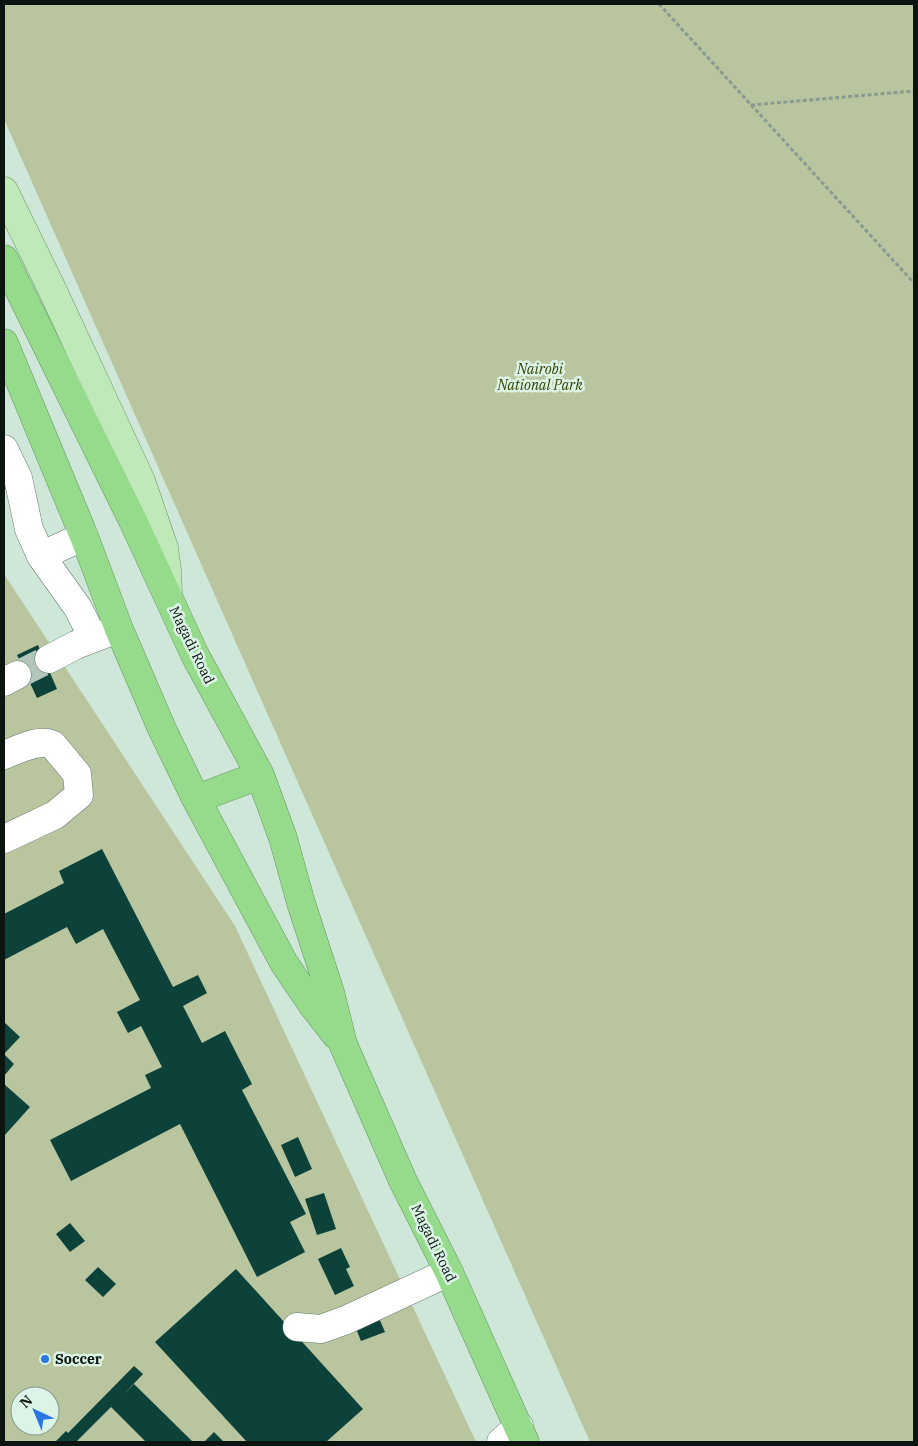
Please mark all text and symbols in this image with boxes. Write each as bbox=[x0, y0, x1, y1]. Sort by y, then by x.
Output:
park label: Nairobi National Park bbox=[496, 360, 583, 394]
street label: Magadi Road bbox=[165, 603, 219, 687]
street label: Magadi Road bbox=[407, 1201, 461, 1285]
place label: Soccer bbox=[55, 1350, 102, 1368]
marker: Soccer bbox=[39, 1353, 51, 1365]
north arrow bbox=[10, 1386, 60, 1436]
text: N bbox=[16, 1391, 36, 1412]

